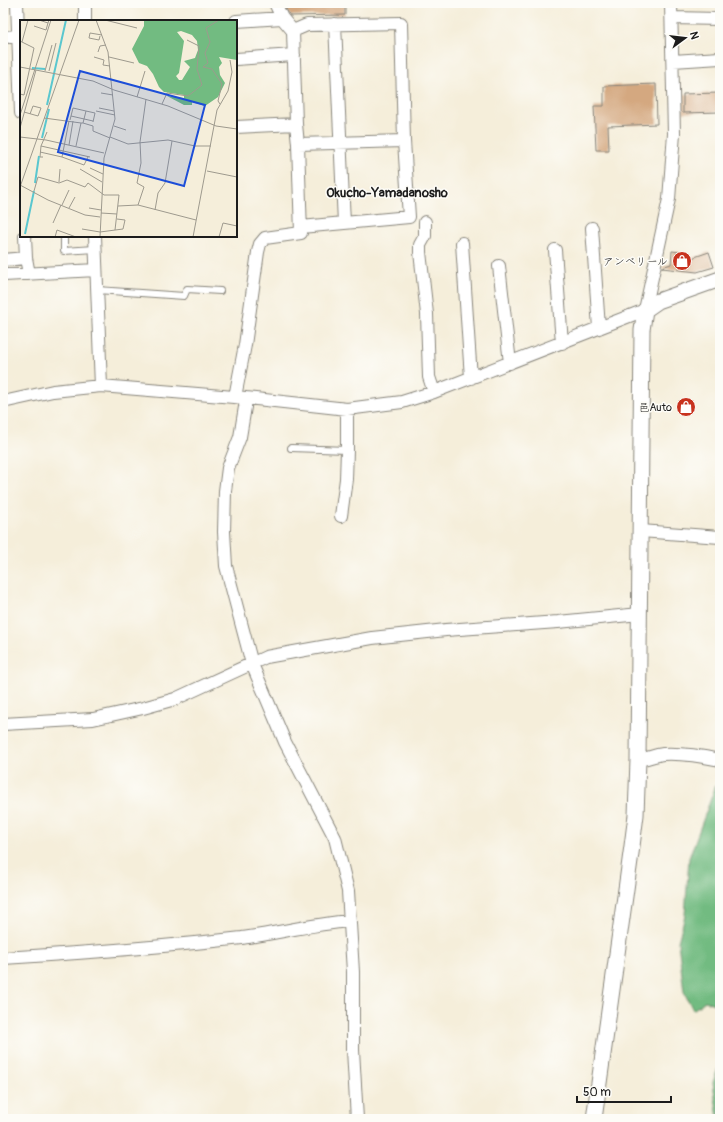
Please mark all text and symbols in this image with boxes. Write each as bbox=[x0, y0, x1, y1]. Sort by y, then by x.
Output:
north arrow bbox=[665, 18, 705, 58]
inset map bbox=[20, 20, 237, 237]
text: N bbox=[687, 30, 702, 41]
district label: Okucho-Yamadanosho bbox=[326, 185, 448, 201]
shop icon: アンベリール bbox=[671, 250, 693, 272]
place label: アンベリール bbox=[603, 255, 668, 268]
shop icon: 邑Auto bbox=[675, 396, 697, 418]
place label: 邑Auto bbox=[638, 401, 672, 414]
scale bar bbox=[577, 1078, 671, 1104]
text: 50 m bbox=[583, 1085, 611, 1100]

